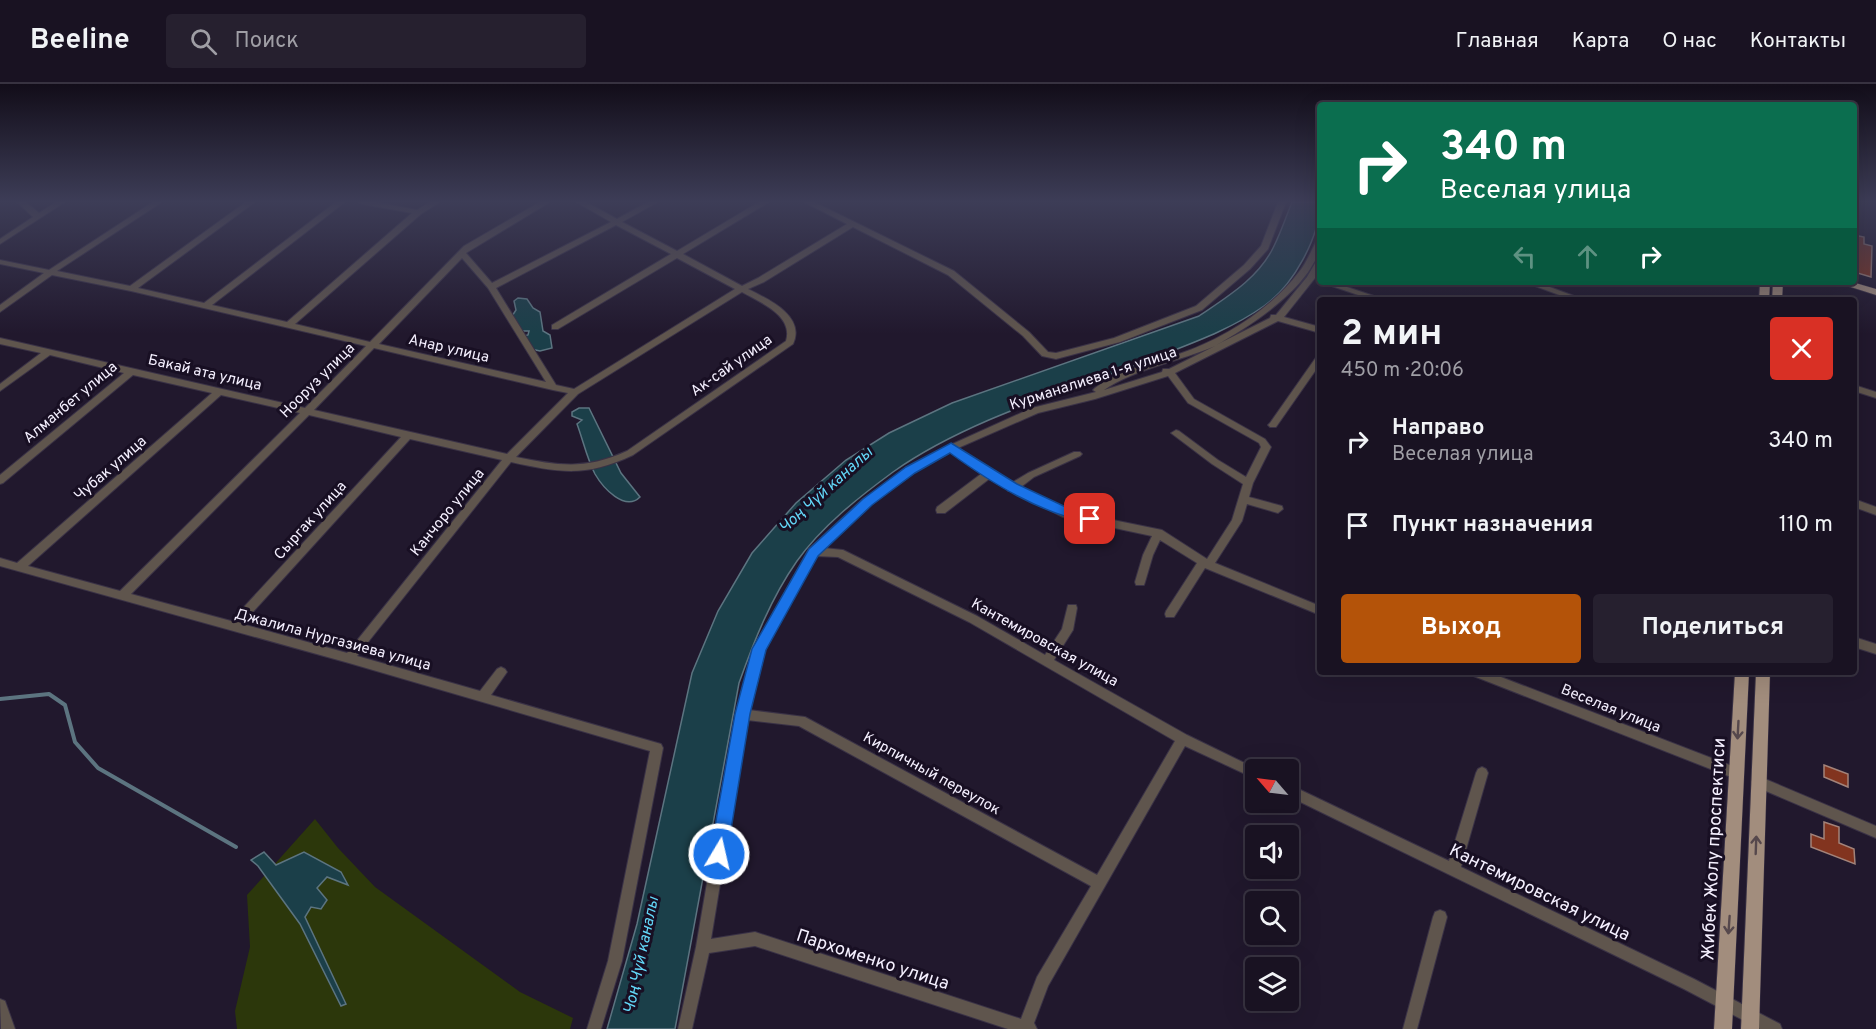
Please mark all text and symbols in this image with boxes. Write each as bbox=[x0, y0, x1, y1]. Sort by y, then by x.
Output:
search box bbox=[166, 14, 586, 68]
text: Beeline bbox=[30, 23, 130, 59]
icon: search bbox=[187, 25, 220, 58]
text: Поиск bbox=[235, 28, 299, 55]
text: Главная bbox=[1455, 28, 1539, 55]
text: Карта bbox=[1572, 28, 1629, 55]
text: О нас bbox=[1662, 28, 1717, 55]
text: Контакты bbox=[1750, 28, 1846, 55]
text: 340 m bbox=[1440, 122, 1567, 175]
icon: right bbox=[1341, 126, 1419, 204]
text: Веселая улица bbox=[1440, 174, 1631, 208]
icon: left bbox=[1508, 240, 1541, 273]
icon: ahead bbox=[1571, 240, 1604, 273]
icon: right bbox=[1634, 240, 1667, 273]
text: 2 мин bbox=[1341, 312, 1442, 358]
button: close bbox=[1770, 317, 1833, 380]
street label: Анар улица bbox=[406, 331, 491, 368]
street label: Ак-сай улица bbox=[687, 331, 776, 401]
street label: Нооруз улица bbox=[276, 339, 360, 423]
street label: Курманалиева 1-я улица bbox=[1008, 343, 1179, 415]
street label: Бакай ата улица bbox=[146, 351, 263, 396]
street label: Алманбет улица bbox=[20, 358, 122, 448]
text: 450 m · 20:06 bbox=[1341, 358, 1464, 384]
text: Направо bbox=[1392, 415, 1484, 442]
icon: right bbox=[1341, 425, 1374, 458]
text: 340 m bbox=[1768, 428, 1833, 455]
street label: Чубак улица bbox=[71, 432, 151, 506]
text: Веселая улица bbox=[1392, 442, 1534, 468]
water label: Чоң Чүй каналы bbox=[775, 443, 878, 538]
street label: Канчоро улица bbox=[407, 465, 489, 561]
street label: Сыргак улица bbox=[271, 478, 352, 564]
pin bbox=[1064, 493, 1115, 544]
icon: arrive bbox=[1073, 502, 1106, 535]
icon: arrive bbox=[1341, 509, 1374, 542]
text: Пункт назначения bbox=[1392, 512, 1593, 539]
text: 110 m bbox=[1779, 512, 1833, 539]
button: Выход bbox=[1341, 594, 1581, 663]
button: Поделиться bbox=[1593, 594, 1833, 663]
street label: Кантемировская улица bbox=[967, 595, 1121, 692]
street label: Джалила Нургазиева улица bbox=[233, 605, 433, 676]
street label: Веселая улица bbox=[1558, 681, 1663, 738]
one-way arrow bbox=[1733, 720, 1744, 740]
street label: Кирпичный переулок bbox=[859, 729, 1003, 820]
street label: Жибек Жолу проспектиси bbox=[1697, 737, 1732, 961]
north arrow bbox=[1245, 759, 1299, 813]
map controls bbox=[1245, 759, 1299, 1011]
position arrow bbox=[687, 822, 751, 886]
button: sound bbox=[1245, 825, 1299, 879]
one-way arrow bbox=[1751, 835, 1762, 855]
street label: Кантемировская улица bbox=[1445, 839, 1634, 947]
button: search bbox=[1245, 891, 1299, 945]
water label: Чоң Чүй каналы bbox=[620, 894, 664, 1016]
one-way arrow bbox=[1723, 915, 1734, 935]
street label: Пархоменко улица bbox=[793, 925, 952, 996]
button: layers bbox=[1245, 957, 1299, 1011]

